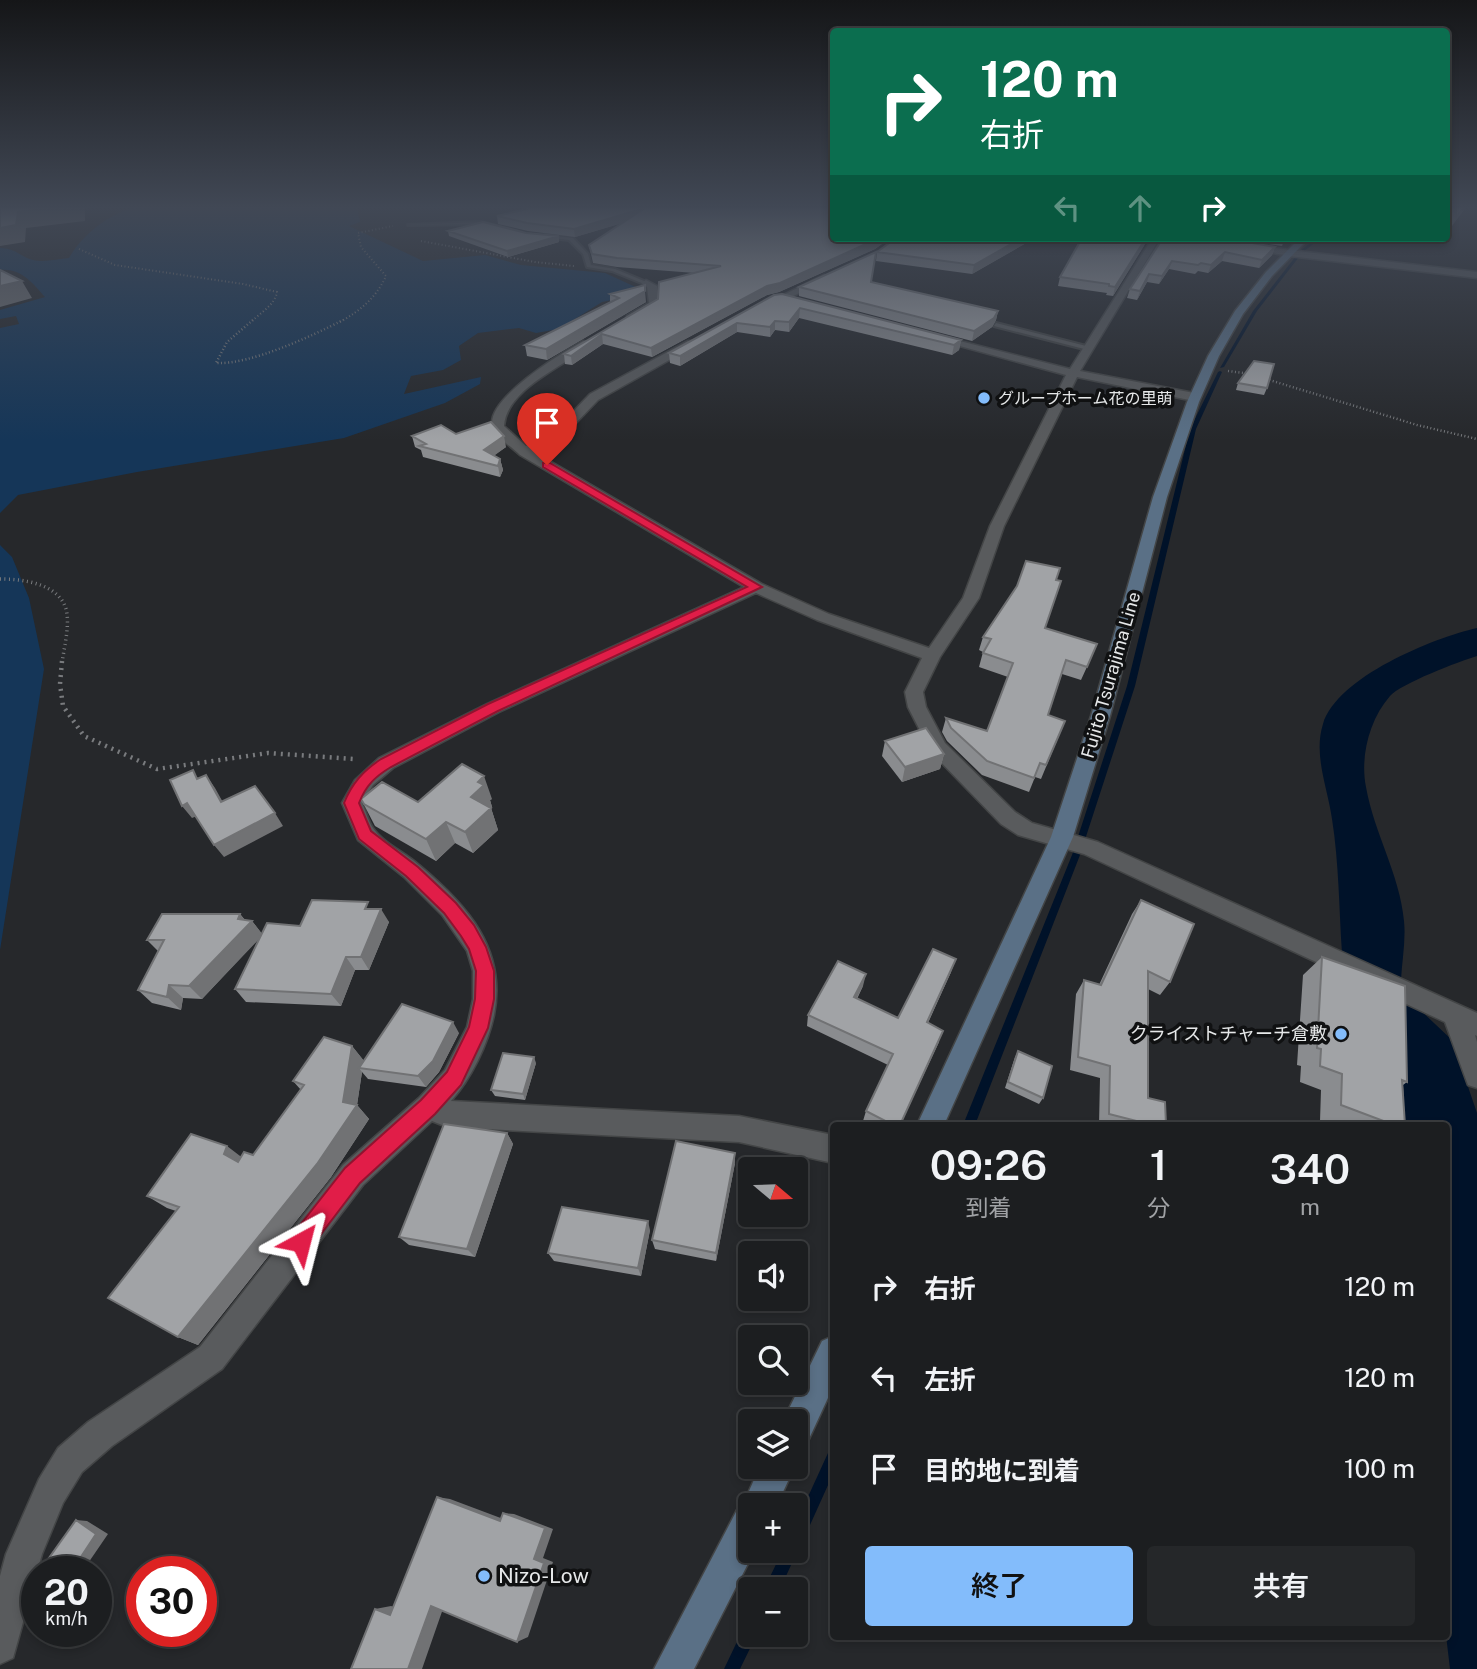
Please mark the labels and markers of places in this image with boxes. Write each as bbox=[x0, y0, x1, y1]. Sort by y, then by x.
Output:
place label: グループホーム花の里萌 bbox=[998, 389, 1173, 408]
marker: グループホーム花の里萌 bbox=[976, 390, 992, 406]
pin bbox=[517, 393, 577, 465]
place label: クライストチャーチ倉敷 bbox=[1130, 1023, 1327, 1044]
marker: クライストチャーチ倉敷 bbox=[1333, 1026, 1349, 1042]
place label: Nizo-Low bbox=[498, 1563, 589, 1588]
marker: Nizo-Low bbox=[476, 1568, 492, 1584]

